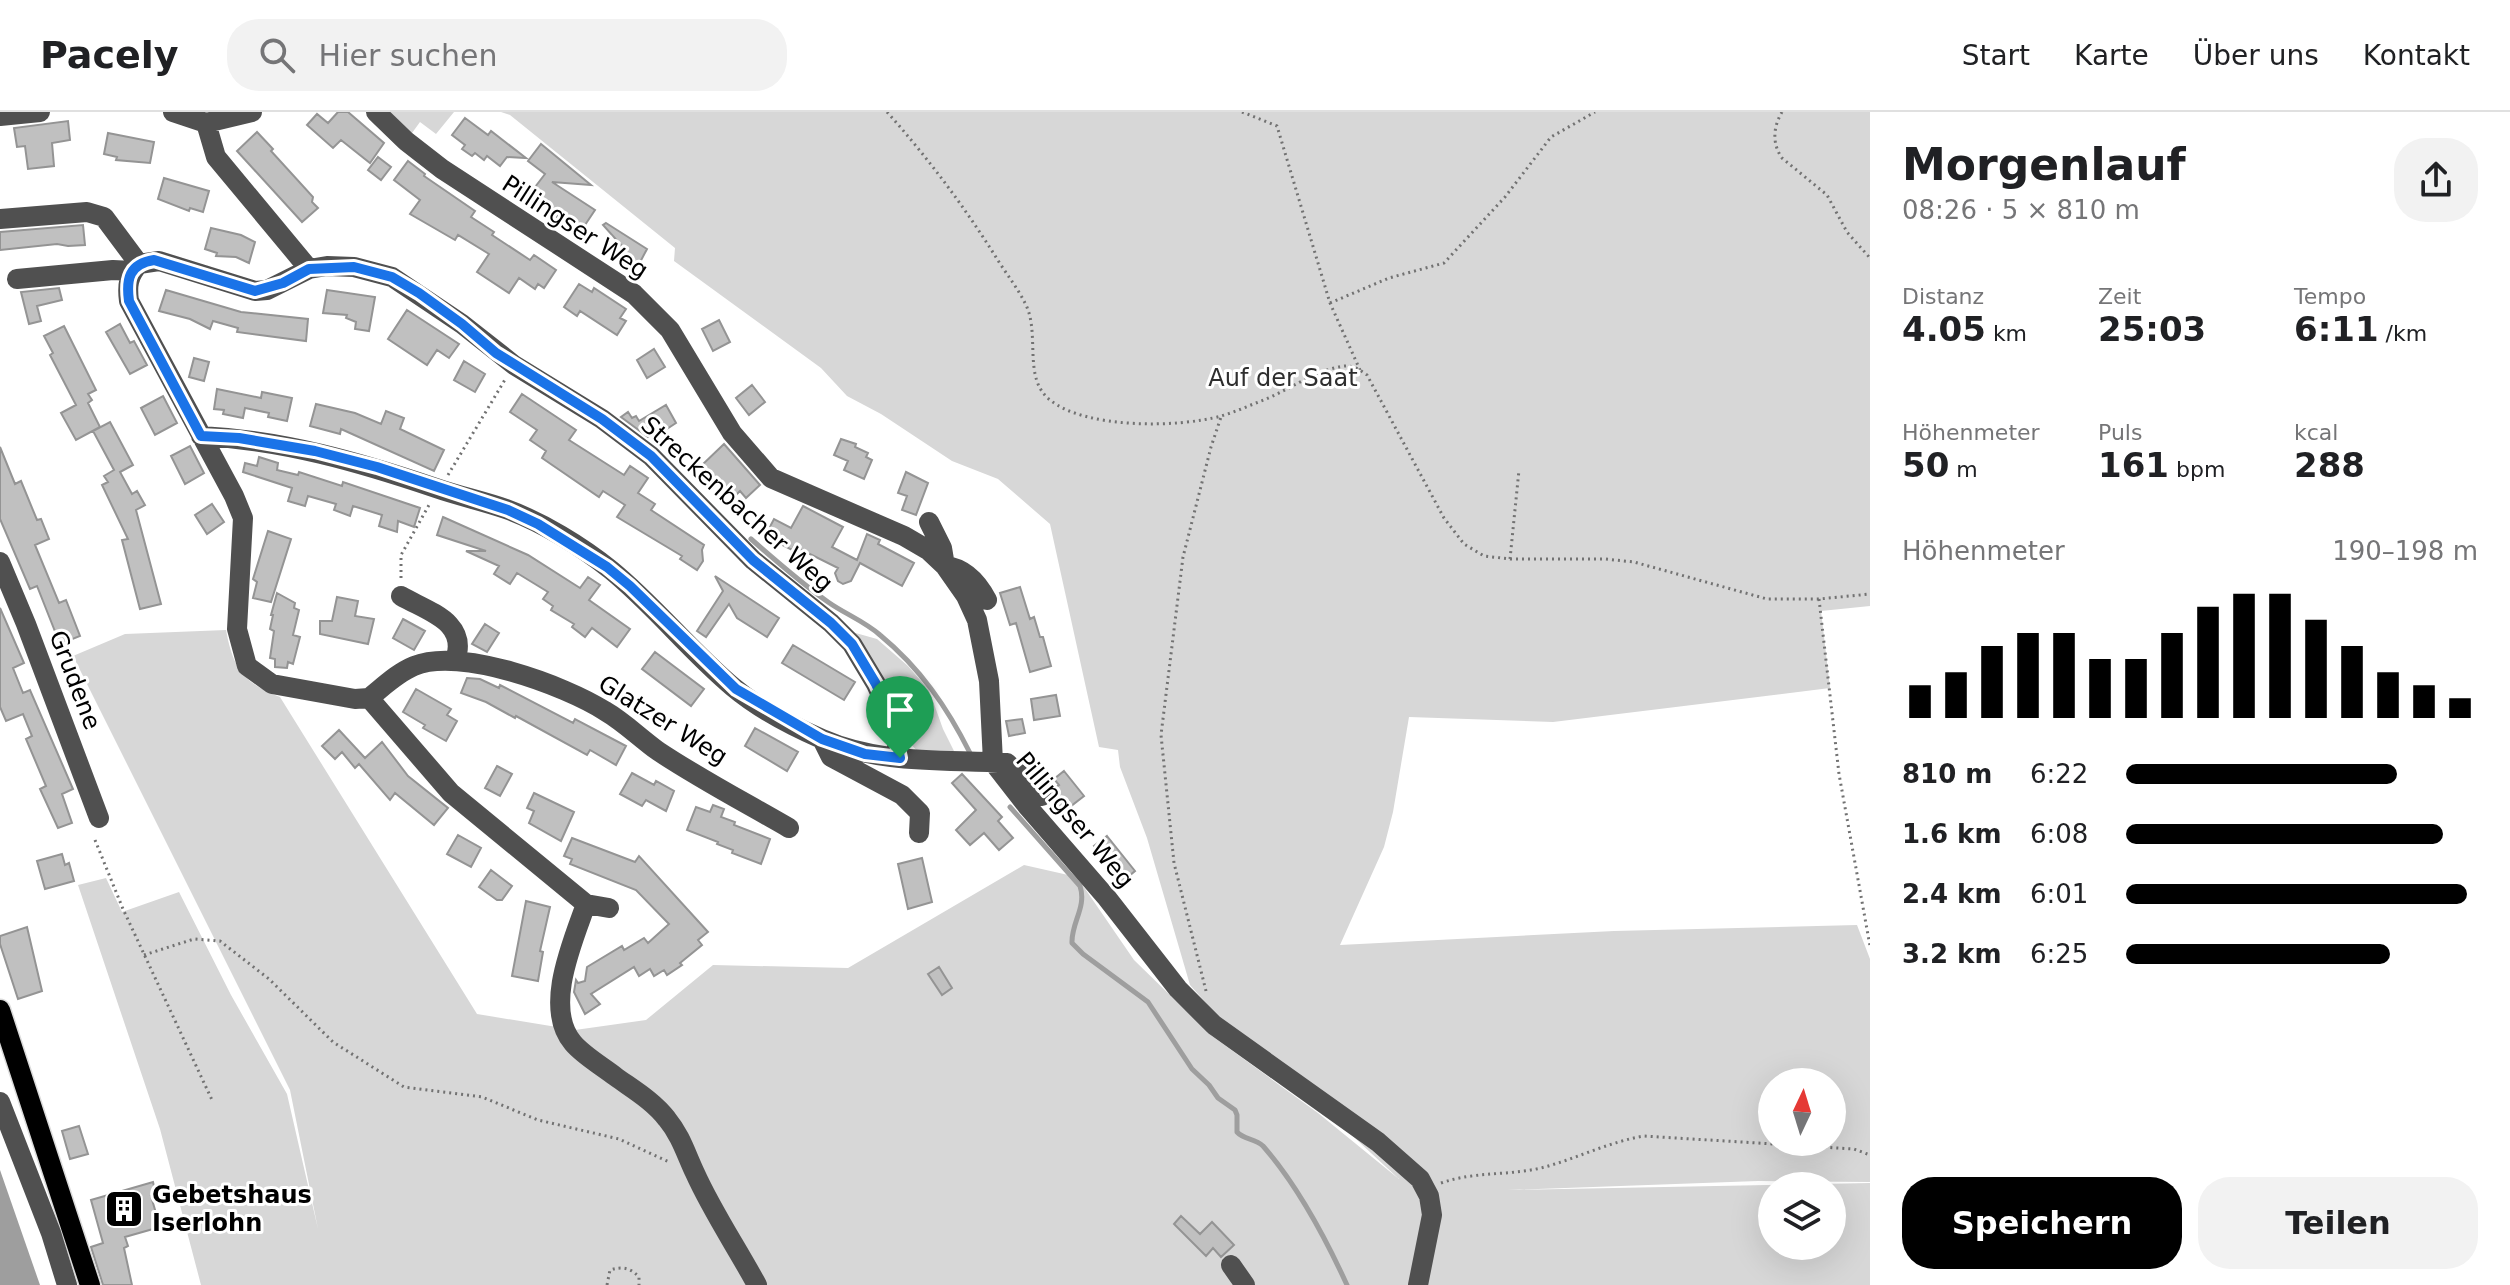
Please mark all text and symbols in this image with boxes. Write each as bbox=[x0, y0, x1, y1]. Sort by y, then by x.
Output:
search box bbox=[227, 19, 787, 91]
text: Pacely bbox=[40, 33, 179, 77]
icon: search bbox=[255, 33, 299, 77]
text: Hier suchen bbox=[319, 38, 497, 73]
text: Start bbox=[1962, 39, 2030, 72]
text: Karte bbox=[2074, 39, 2149, 72]
text: Über uns bbox=[2193, 39, 2319, 72]
text: Kontakt bbox=[2363, 39, 2470, 72]
button: share bbox=[2394, 138, 2478, 222]
text: Morgenlauf bbox=[1902, 139, 2186, 190]
street label: Pillingser Weg bbox=[497, 169, 653, 285]
text: 08:26 · 5 × 810 m bbox=[1902, 195, 2140, 225]
text: Distanz bbox=[1902, 284, 1984, 309]
text: Zeit bbox=[2098, 284, 2141, 309]
text: Tempo bbox=[2294, 284, 2366, 309]
text: 4.05 bbox=[1902, 309, 1986, 349]
text: 25:03 bbox=[2098, 309, 2206, 349]
text: 6:11 bbox=[2294, 309, 2379, 349]
text: km bbox=[1986, 321, 2027, 346]
text: /km bbox=[2379, 321, 2427, 346]
park label: Auf der Saat bbox=[1208, 364, 1358, 392]
street label: Streckenbacher Weg bbox=[636, 411, 838, 597]
text: Höhenmeter bbox=[1902, 420, 2040, 445]
text: Puls bbox=[2098, 420, 2142, 445]
text: kcal bbox=[2294, 420, 2338, 445]
text: 50 bbox=[1902, 445, 1949, 485]
text: 161 bbox=[2098, 445, 2169, 485]
text: 288 bbox=[2294, 445, 2365, 485]
text: m bbox=[1949, 457, 1978, 482]
text: bpm bbox=[2169, 457, 2225, 482]
text: Höhenmeter bbox=[1902, 536, 2065, 566]
text: 190–198 m bbox=[2332, 536, 2478, 566]
street label: Grudene bbox=[43, 627, 107, 733]
street label: Glatzer Weg bbox=[593, 669, 733, 771]
pin bbox=[866, 676, 934, 758]
icon: arrive bbox=[878, 688, 922, 732]
street label: Pillingser Weg bbox=[1010, 747, 1140, 893]
text: 810 m bbox=[1902, 759, 1992, 789]
text: 6:22 bbox=[2030, 759, 2088, 789]
text: 1.6 km bbox=[1902, 819, 2002, 849]
text: 6:08 bbox=[2030, 819, 2088, 849]
text: 2.4 km bbox=[1902, 879, 2002, 909]
text: 6:01 bbox=[2030, 879, 2088, 909]
text: 3.2 km bbox=[1902, 939, 2002, 969]
text: 6:25 bbox=[2030, 939, 2088, 969]
north arrow bbox=[1758, 1068, 1846, 1156]
map controls bbox=[1758, 1068, 1846, 1260]
button: layers bbox=[1758, 1172, 1846, 1260]
button: Speichern bbox=[1902, 1177, 2182, 1269]
button: Teilen bbox=[2198, 1177, 2478, 1269]
place label: Gebetshaus Iserlohn bbox=[152, 1181, 312, 1237]
building icon: Gebetshaus Iserlohn bbox=[103, 1188, 145, 1230]

